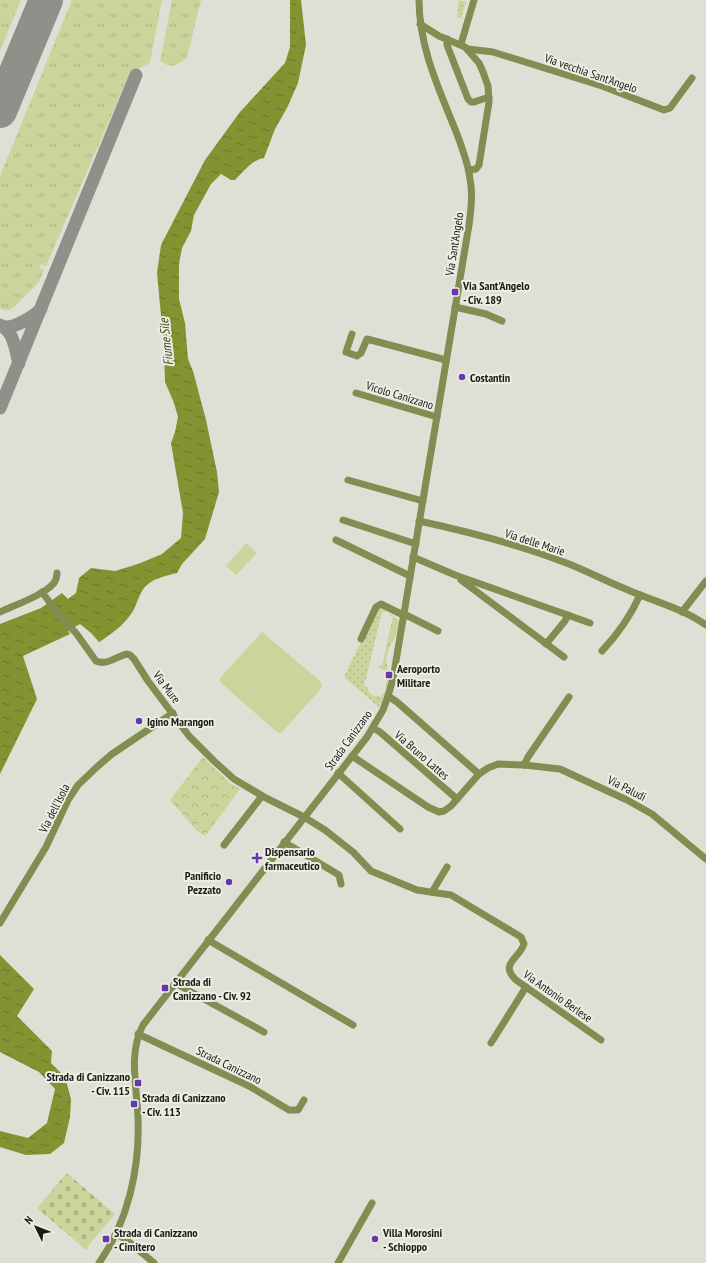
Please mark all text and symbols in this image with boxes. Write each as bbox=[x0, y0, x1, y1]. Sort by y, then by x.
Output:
street label: Via vecchia Sant'Angelo bbox=[542, 50, 639, 96]
street label: Via Sant'Angelo bbox=[441, 211, 466, 278]
place label: Via Sant'Angelo - Civ. 189 bbox=[462, 278, 530, 307]
marker: Via Sant'Angelo - Civ. 189 bbox=[450, 287, 460, 297]
water label: Fiume Sile bbox=[155, 316, 177, 366]
place label: Costantin bbox=[470, 370, 510, 385]
marker: Costantin bbox=[457, 372, 467, 382]
street label: Vicolo Canizzano bbox=[363, 377, 436, 412]
street label: Via delle Marie bbox=[502, 525, 567, 559]
place label: Aeroporto Militare bbox=[396, 661, 441, 690]
street label: Via Mure bbox=[149, 667, 184, 706]
marker: Aeroporto Militare bbox=[384, 670, 394, 680]
street label: Strada Canizzano bbox=[321, 707, 375, 773]
place label: Igino Marangon bbox=[147, 714, 214, 729]
marker: Igino Marangon bbox=[134, 716, 144, 726]
street label: Via Bruno Lattes bbox=[391, 726, 452, 783]
street label: Via Paludi bbox=[604, 772, 649, 804]
street label: Via dell'Isola bbox=[35, 781, 73, 836]
place label: Dispensario farmaceutico bbox=[265, 844, 320, 873]
marker: Dispensario farmaceutico bbox=[252, 853, 262, 863]
place label: Panificio Pezzato bbox=[185, 868, 222, 897]
marker: Panificio Pezzato bbox=[224, 877, 234, 887]
street label: Via Antonio Berlese bbox=[520, 966, 595, 1025]
place label: Strada di Canizzano - Civ. 92 bbox=[173, 974, 251, 1003]
marker: Strada di Canizzano - Civ. 92 bbox=[160, 983, 170, 993]
street label: Strada Canizzano bbox=[194, 1043, 264, 1087]
place label: Strada di Canizzano - Civ. 115 bbox=[46, 1069, 131, 1098]
marker: Strada di Canizzano - Civ. 115 bbox=[133, 1078, 143, 1088]
place label: Strada di Canizzano - Civ. 113 bbox=[142, 1090, 226, 1119]
marker: Strada di Canizzano - Civ. 113 bbox=[129, 1099, 139, 1109]
north arrow bbox=[16, 1207, 56, 1247]
text: N bbox=[22, 1213, 36, 1227]
place label: Strada di Canizzano - Cimitero bbox=[114, 1225, 198, 1254]
place label: Villa Morosini - Schioppo bbox=[382, 1225, 442, 1254]
marker: Strada di Canizzano - Cimitero bbox=[101, 1234, 111, 1244]
marker: Villa Morosini - Schioppo bbox=[370, 1234, 380, 1244]

